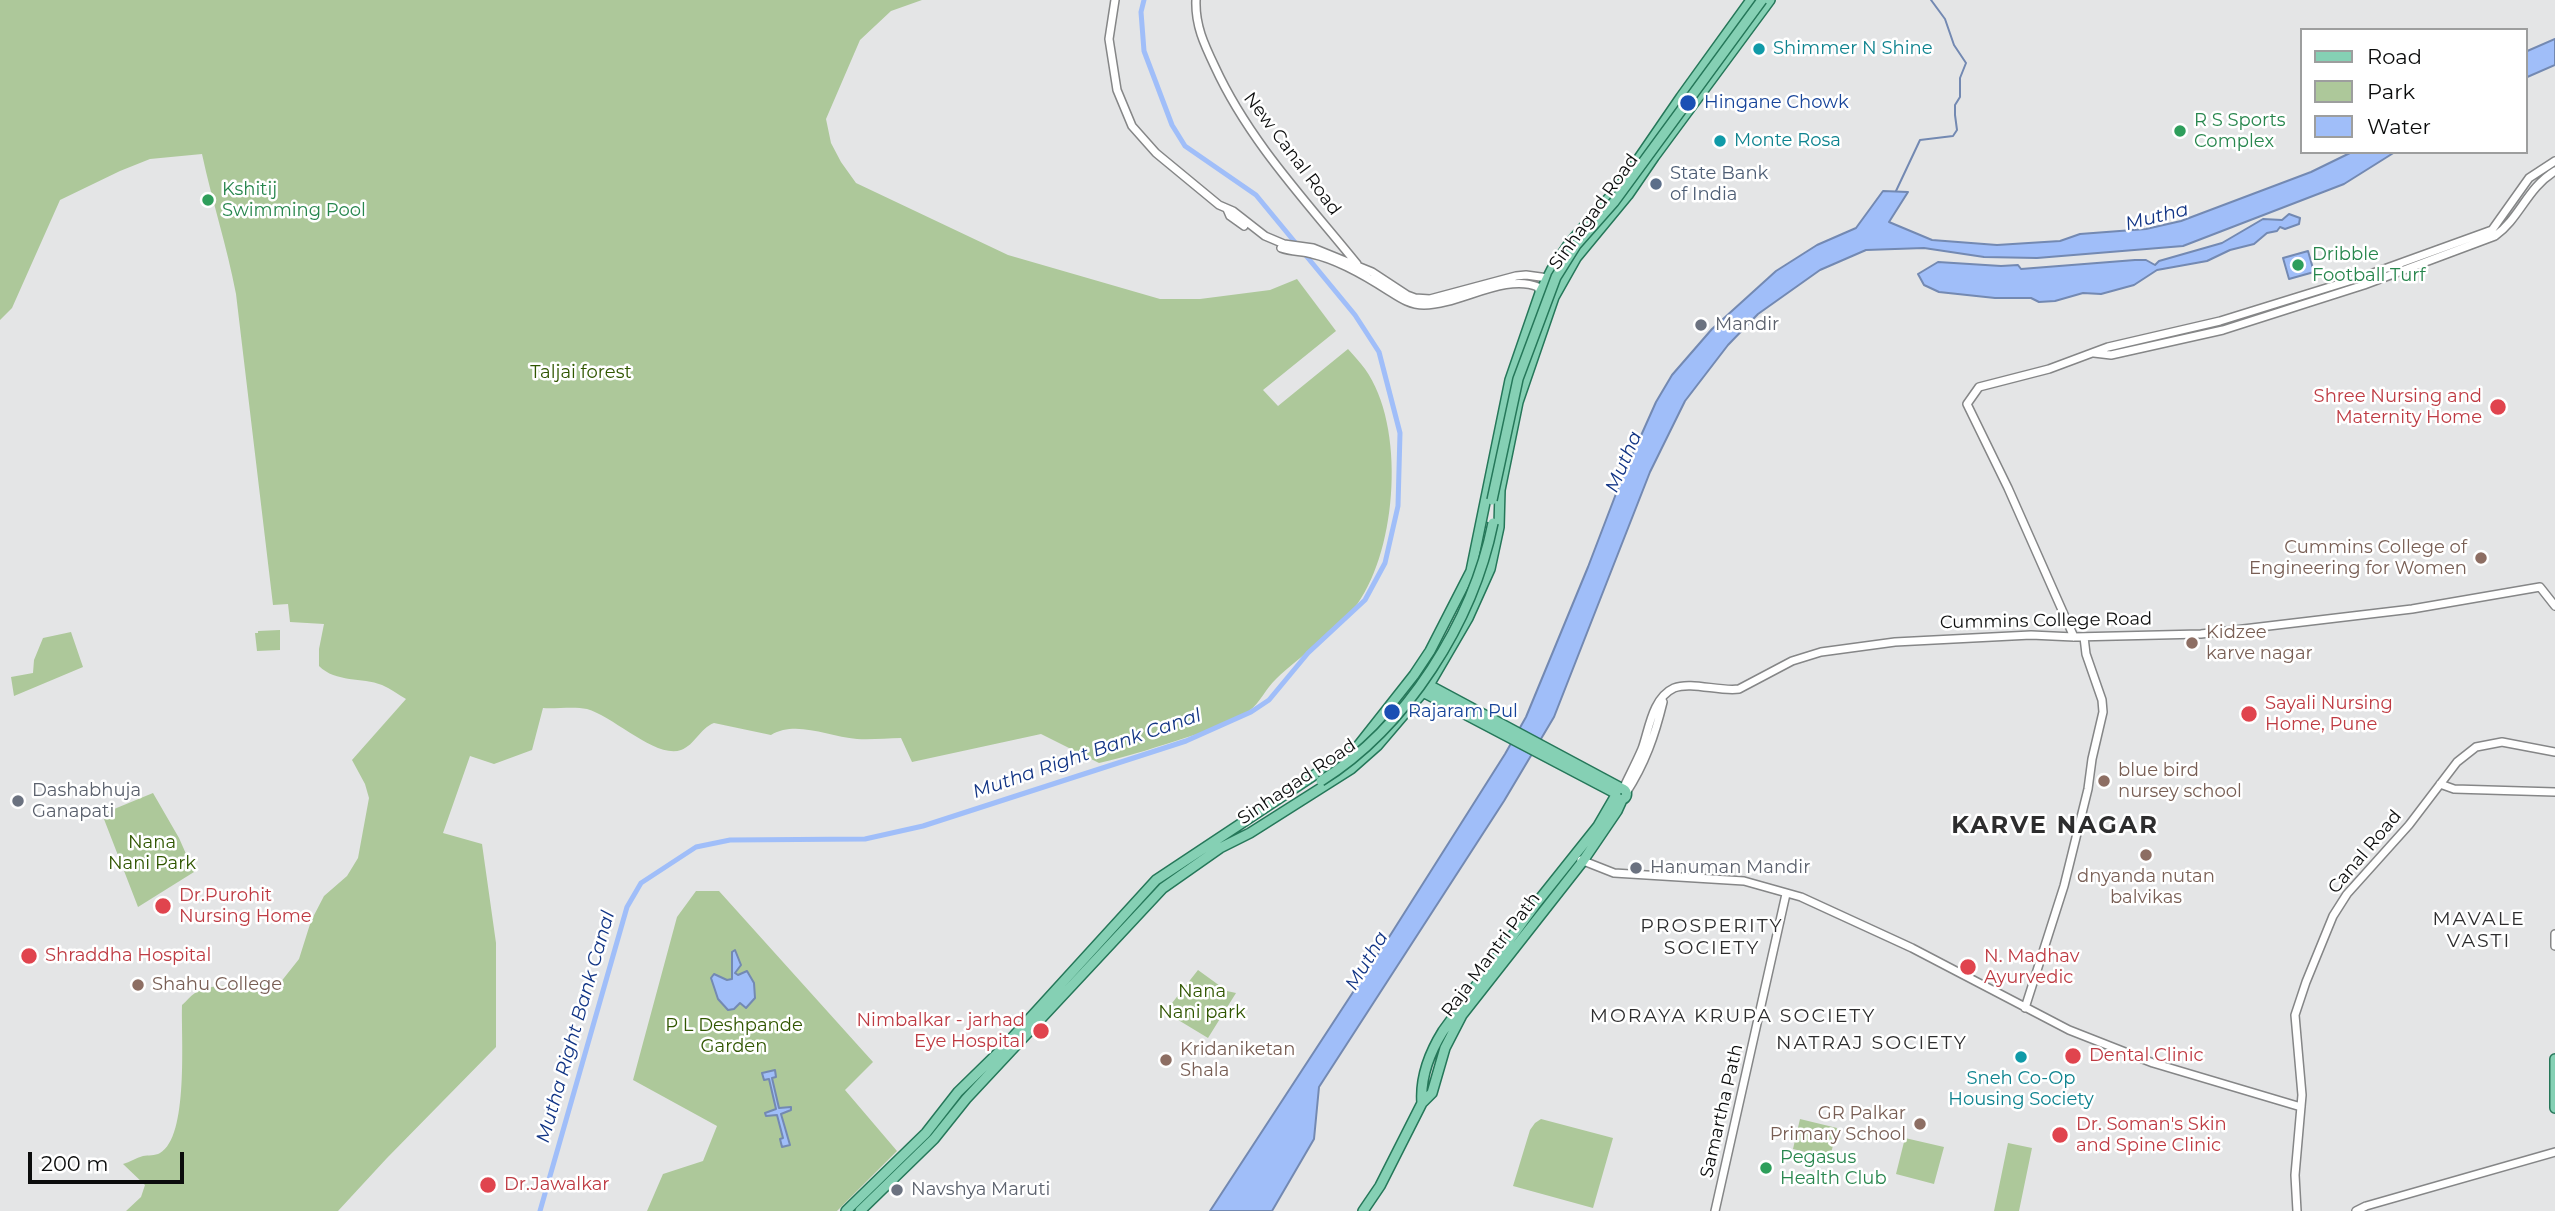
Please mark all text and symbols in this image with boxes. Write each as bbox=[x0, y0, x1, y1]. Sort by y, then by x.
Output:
legend bbox=[2300, 28, 2527, 154]
place label: Shimmer N Shine bbox=[1773, 38, 1933, 60]
marker: Shimmer N Shine bbox=[1751, 41, 1767, 57]
text: Road bbox=[2367, 44, 2422, 69]
text: Park bbox=[2367, 79, 2415, 104]
street label: New Canal Road bbox=[1239, 88, 1345, 220]
place label: Hingane Chowk bbox=[1704, 92, 1849, 114]
marker: Hingane Chowk bbox=[1678, 93, 1698, 113]
place label: R S Sports Complex bbox=[2194, 110, 2286, 152]
text: Water bbox=[2367, 114, 2431, 139]
marker: R S Sports Complex bbox=[2172, 123, 2188, 139]
place label: Monte Rosa bbox=[1734, 130, 1841, 152]
marker: Monte Rosa bbox=[1712, 133, 1728, 149]
street label: Sinhagad Road bbox=[1545, 150, 1643, 274]
place label: State Bank of India bbox=[1670, 163, 1768, 206]
marker: State Bank of India bbox=[1648, 176, 1664, 192]
place label: Kshitij Swimming Pool bbox=[222, 179, 366, 222]
marker: Kshitij Swimming Pool bbox=[200, 192, 216, 208]
water label: Mutha bbox=[2123, 198, 2191, 236]
place label: Dribble Football Turf bbox=[2312, 244, 2426, 286]
marker: Dribble Football Turf bbox=[2290, 257, 2306, 273]
place label: Mandir bbox=[1715, 314, 1779, 336]
marker: Mandir bbox=[1693, 317, 1709, 333]
park label: Taljai forest bbox=[530, 362, 632, 384]
place label: Shree Nursing and Maternity Home bbox=[2314, 386, 2482, 428]
marker: Shree Nursing and Maternity Home bbox=[2488, 397, 2508, 417]
water label: Mutha bbox=[1601, 428, 1647, 496]
place label: Cummins College of Engineering for Women bbox=[2249, 537, 2467, 580]
marker: Cummins College of Engineering for Women bbox=[2473, 550, 2489, 566]
street label: Cummins College Road bbox=[1940, 608, 2152, 634]
place label: Kidzee karve nagar bbox=[2206, 622, 2313, 664]
marker: Kidzee karve nagar bbox=[2184, 635, 2200, 651]
place label: Sayali Nursing Home, Pune bbox=[2265, 693, 2393, 736]
place label: Rajaram Pul bbox=[1408, 701, 1518, 723]
marker: Rajaram Pul bbox=[1382, 702, 1402, 722]
water label: Mutha Right Bank Canal bbox=[970, 704, 1204, 804]
marker: Sayali Nursing Home, Pune bbox=[2239, 704, 2259, 724]
street label: Sinhagad Road bbox=[1234, 735, 1360, 829]
place label: blue bird nursey school bbox=[2118, 760, 2242, 802]
marker: blue bird nursey school bbox=[2096, 773, 2112, 789]
place label: Dashabhuja Ganapati bbox=[32, 780, 141, 822]
marker: Dashabhuja Ganapati bbox=[10, 793, 26, 809]
street label: Canal Road bbox=[2324, 806, 2406, 898]
district label: KARVE NAGAR bbox=[1953, 812, 2157, 840]
park label: Nana Nani Park bbox=[108, 832, 196, 874]
marker: dnyanda nutan balvikas bbox=[2138, 847, 2154, 863]
place label: Hanuman Mandir bbox=[1650, 857, 1810, 879]
marker: Hanuman Mandir bbox=[1628, 860, 1644, 876]
place label: dnyanda nutan balvikas bbox=[2077, 866, 2215, 908]
place label: Dr.Purohit Nursing Home bbox=[179, 885, 312, 928]
street label: Raja Mantri Path bbox=[1437, 888, 1545, 1022]
marker: Dr.Purohit Nursing Home bbox=[153, 896, 173, 916]
water label: Mutha Right Bank Canal bbox=[532, 908, 620, 1146]
district label: MAVALE VASTI bbox=[2433, 908, 2525, 952]
district label: PROSPERITY SOCIETY bbox=[1642, 915, 1782, 959]
water label: Mutha bbox=[1341, 928, 1393, 994]
place label: Shraddha Hospital bbox=[45, 945, 211, 967]
marker: Shraddha Hospital bbox=[19, 946, 39, 966]
place label: N. Madhav Ayurvedic bbox=[1984, 946, 2080, 988]
marker: N. Madhav Ayurvedic bbox=[1958, 957, 1978, 977]
place label: Shahu College bbox=[152, 974, 282, 996]
marker: Shahu College bbox=[130, 977, 146, 993]
park label: Nana Nani park bbox=[1158, 981, 1246, 1024]
district label: MORAYA KRUPA SOCIETY bbox=[1592, 1005, 1874, 1027]
place label: Nimbalkar - jarhad Eye Hospital bbox=[856, 1010, 1025, 1052]
park label: P L Deshpande Garden bbox=[665, 1015, 803, 1058]
marker: Nimbalkar - jarhad Eye Hospital bbox=[1031, 1021, 1051, 1041]
district label: NATRAJ SOCIETY bbox=[1778, 1032, 1966, 1054]
place label: Kridaniketan Shala bbox=[1180, 1039, 1295, 1082]
street label: Samartha Path bbox=[1696, 1042, 1748, 1180]
place label: Dental Clinic bbox=[2089, 1045, 2204, 1067]
marker: Dental Clinic bbox=[2063, 1046, 2083, 1066]
marker: Sneh Co-Op Housing Society bbox=[2013, 1049, 2029, 1065]
marker: Kridaniketan Shala bbox=[1158, 1052, 1174, 1068]
place label: Sneh Co-Op Housing Society bbox=[1948, 1068, 2094, 1110]
place label: GR Palkar Primary School bbox=[1770, 1103, 1906, 1146]
place label: Dr. Soman's Skin and Spine Clinic bbox=[2076, 1114, 2227, 1156]
marker: GR Palkar Primary School bbox=[1912, 1116, 1928, 1132]
marker: Dr. Soman's Skin and Spine Clinic bbox=[2050, 1125, 2070, 1145]
scale bar bbox=[32, 1138, 187, 1182]
place label: Pegasus Health Club bbox=[1780, 1147, 1887, 1190]
text: 200 m bbox=[41, 1151, 108, 1176]
marker: Pegasus Health Club bbox=[1758, 1160, 1774, 1176]
place label: Dr.Jawalkar bbox=[504, 1174, 610, 1196]
marker: Dr.Jawalkar bbox=[478, 1175, 498, 1195]
place label: Navshya Maruti bbox=[911, 1179, 1050, 1201]
marker: Navshya Maruti bbox=[889, 1182, 905, 1198]

